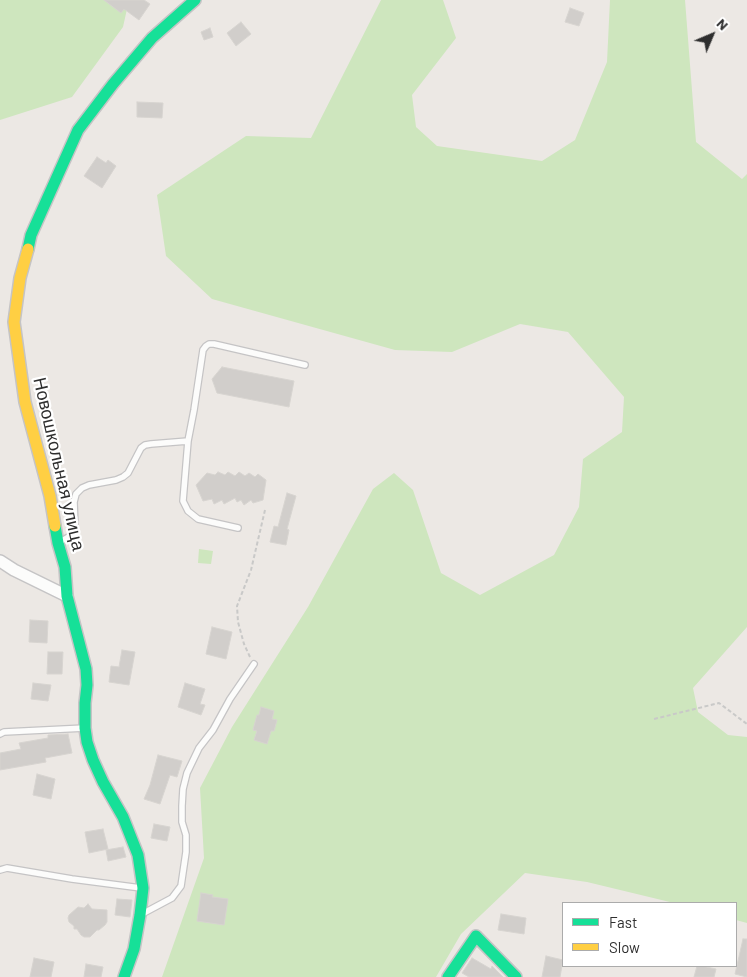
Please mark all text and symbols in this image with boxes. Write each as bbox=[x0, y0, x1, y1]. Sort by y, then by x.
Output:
north arrow bbox=[687, 10, 737, 60]
text: N bbox=[714, 15, 732, 33]
street label: Новошкольная улица bbox=[29, 375, 89, 553]
legend bbox=[562, 902, 737, 967]
text: Fast bbox=[609, 913, 637, 931]
text: Slow bbox=[609, 938, 640, 956]

